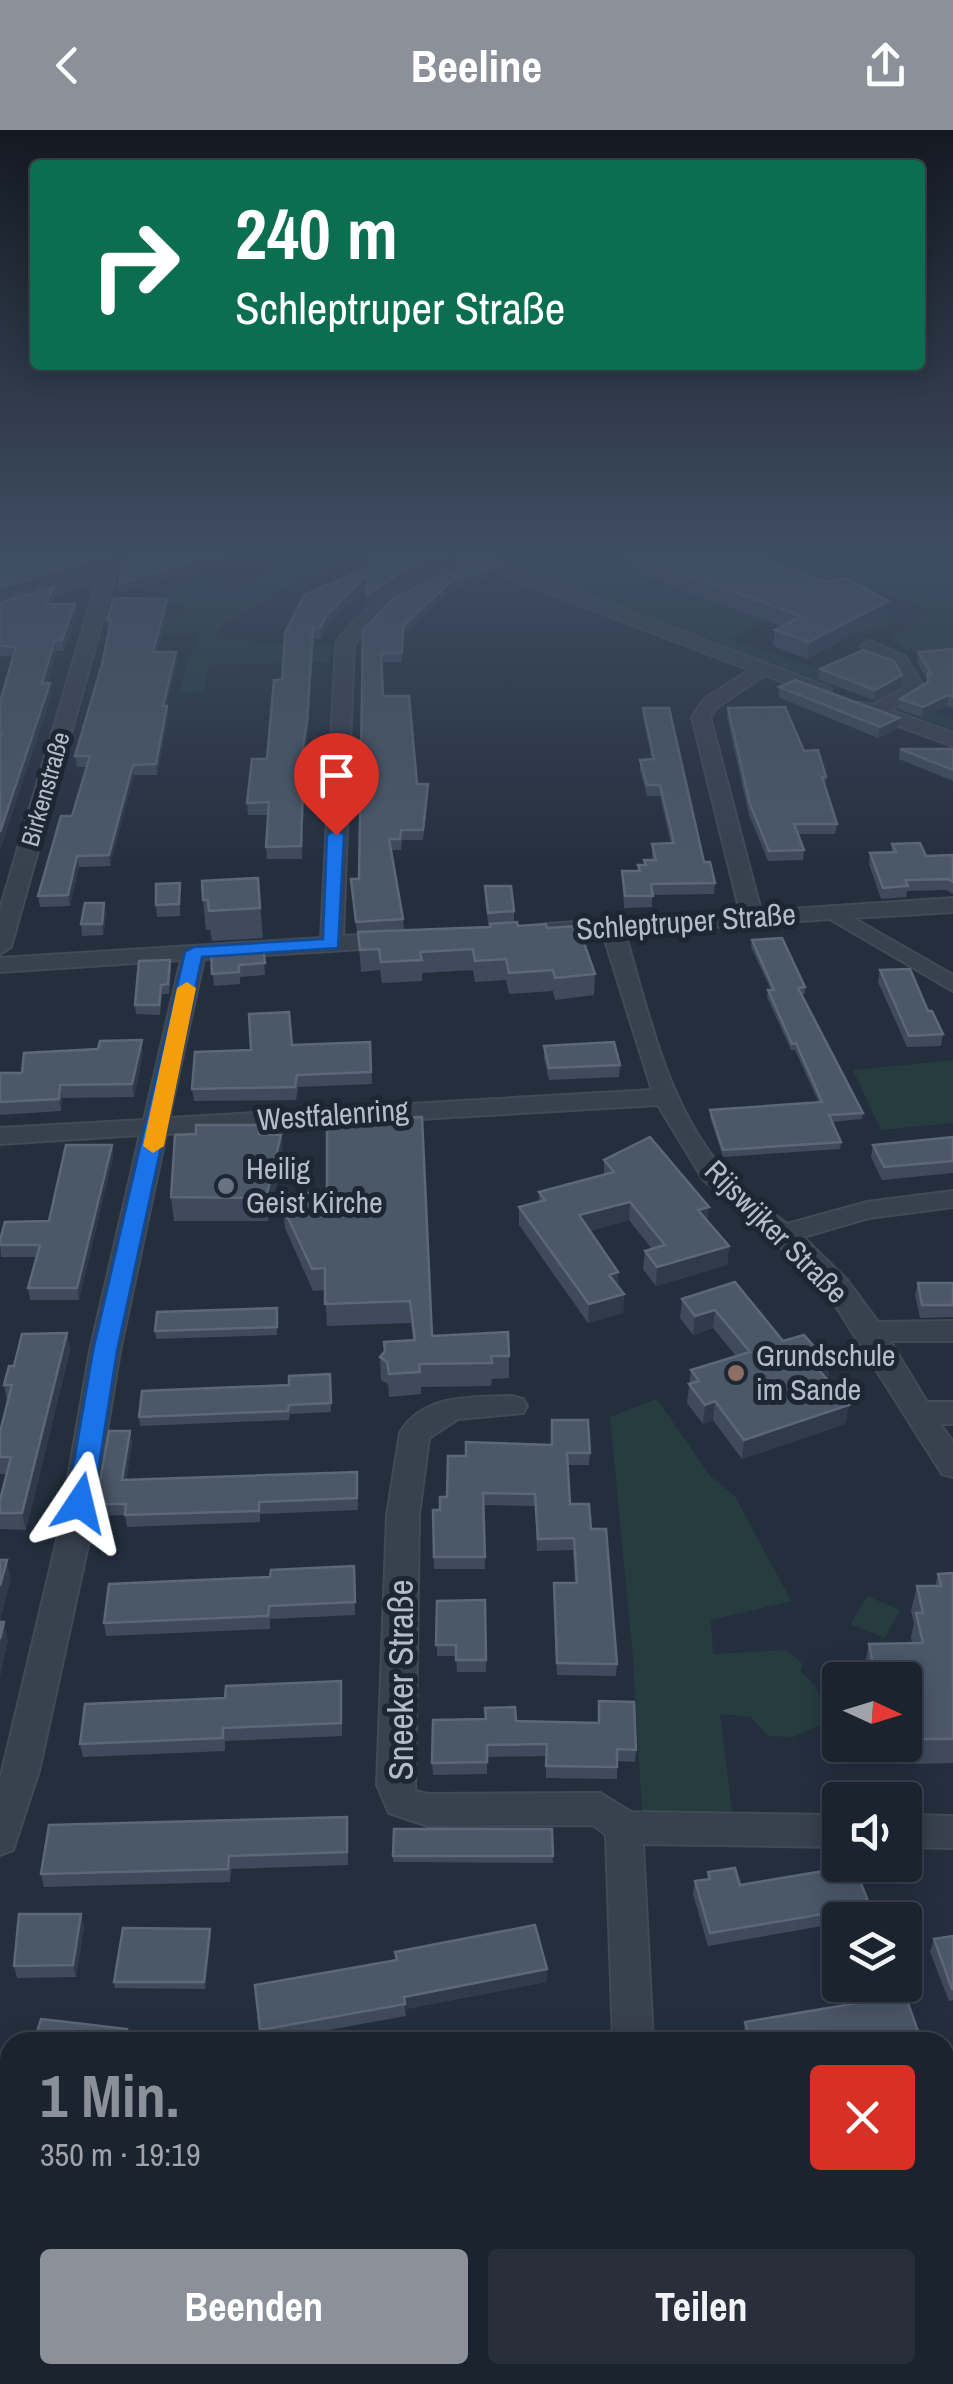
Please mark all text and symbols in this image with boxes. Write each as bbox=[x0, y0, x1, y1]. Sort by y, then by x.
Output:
text: Beeline bbox=[411, 35, 542, 96]
icon: back bbox=[40, 38, 95, 93]
icon: share bbox=[858, 38, 913, 93]
text: 240 m bbox=[235, 187, 398, 281]
icon: right bbox=[70, 200, 200, 330]
text: Schleptruper Straße bbox=[235, 277, 565, 338]
street label: Birkenstraße bbox=[12, 728, 78, 850]
pin bbox=[294, 733, 379, 836]
icon: arrive bbox=[309, 748, 364, 803]
street label: Schleptruper Straße bbox=[575, 893, 797, 949]
street label: Westfalenring bbox=[256, 1089, 410, 1139]
place label: Heilig Geist Kirche bbox=[246, 1148, 383, 1222]
street label: Rijswijker Straße bbox=[696, 1151, 857, 1312]
marker: Heilig Geist Kirche bbox=[215, 1175, 237, 1197]
place label: Grundschule im Sande bbox=[756, 1335, 895, 1409]
marker: Grundschule im Sande bbox=[725, 1362, 747, 1384]
position arrow bbox=[28, 1451, 132, 1555]
street label: Sneeker Straße bbox=[377, 1579, 424, 1781]
north arrow bbox=[822, 1662, 922, 1762]
map controls bbox=[822, 1662, 922, 2002]
button: sound bbox=[822, 1782, 922, 1882]
button: layers bbox=[822, 1902, 922, 2002]
text: 1 Min. bbox=[40, 2055, 179, 2136]
button: close bbox=[810, 2065, 915, 2170]
text: 350 m · 19:19 bbox=[40, 2133, 200, 2176]
button: Beenden bbox=[40, 2249, 468, 2364]
button: Teilen bbox=[488, 2249, 915, 2364]

